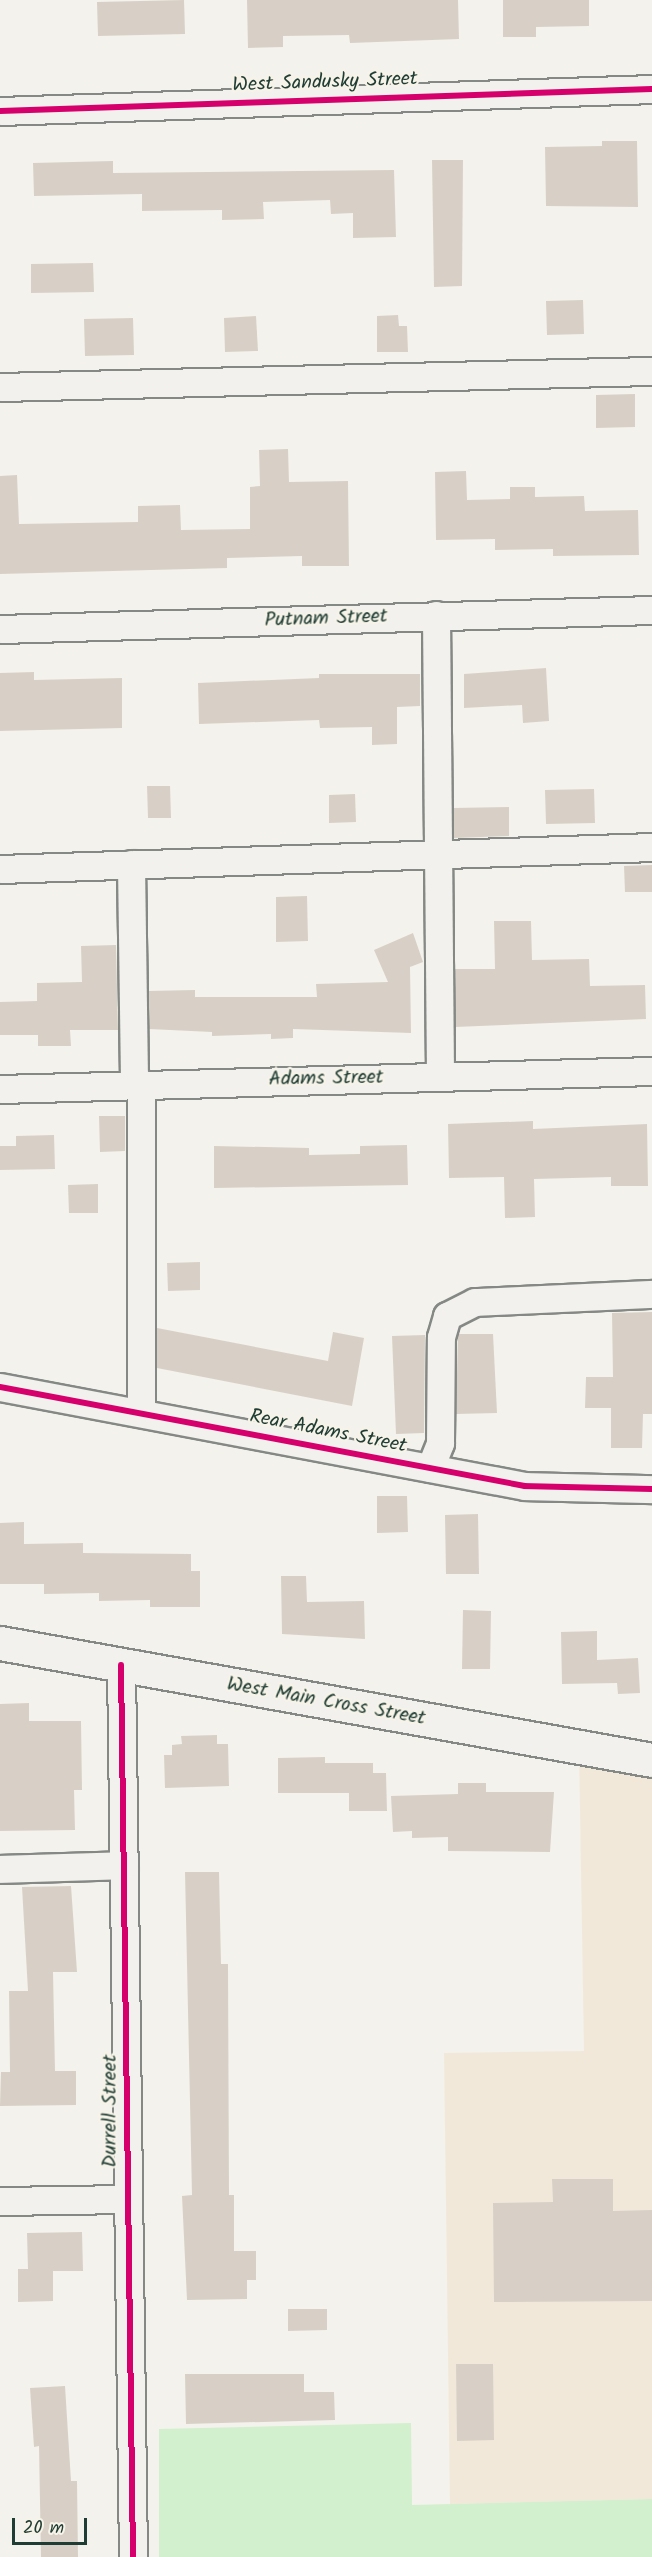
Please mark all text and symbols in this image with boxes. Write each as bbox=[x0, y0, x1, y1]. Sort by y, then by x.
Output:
street label: West Sandusky Street bbox=[232, 68, 418, 98]
street label: Putnam Street bbox=[264, 605, 388, 633]
street label: Adams Street bbox=[268, 1066, 384, 1092]
street label: Rear Adams Street bbox=[247, 1405, 409, 1459]
street label: West Main Cross Street bbox=[225, 1673, 427, 1731]
street label: Durrell Street bbox=[99, 2054, 123, 2168]
scale bar bbox=[15, 2506, 90, 2544]
text: 20 m bbox=[23, 2514, 64, 2543]

